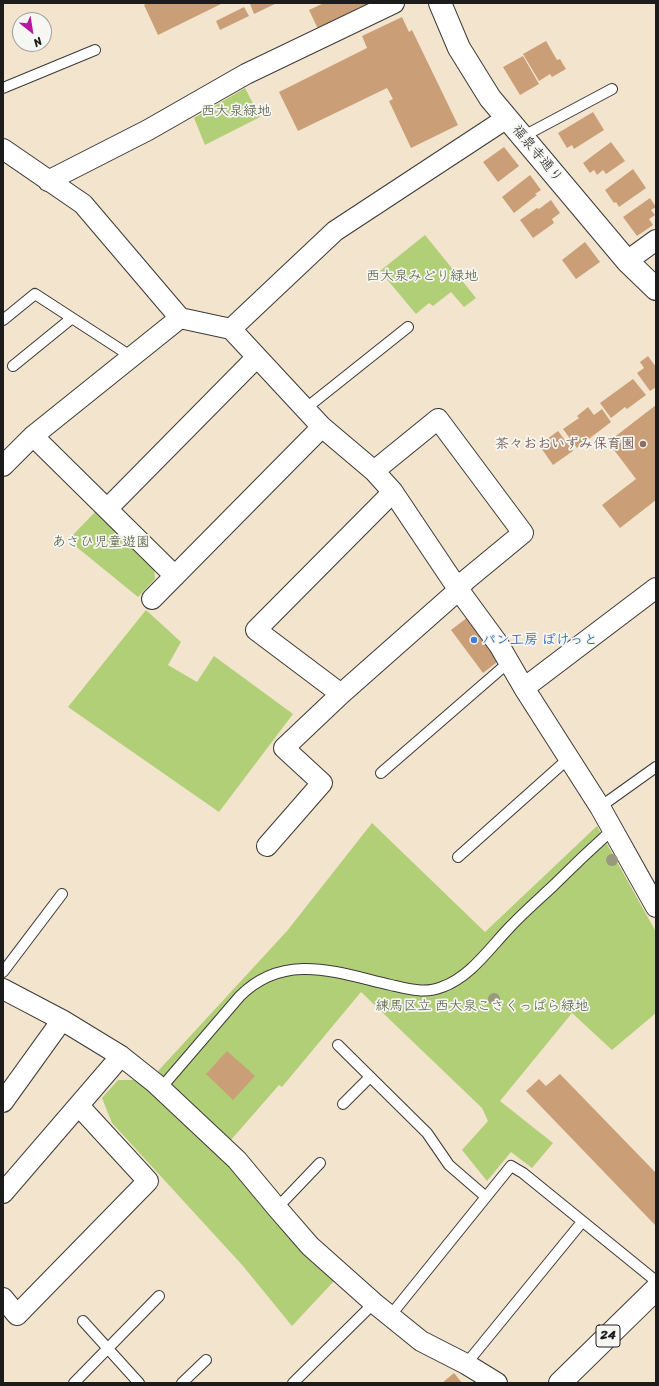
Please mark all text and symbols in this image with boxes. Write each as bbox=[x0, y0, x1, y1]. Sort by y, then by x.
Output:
north arrow bbox=[12, 12, 52, 52]
text: N bbox=[30, 32, 46, 52]
park label: 西大泉緑地 bbox=[201, 103, 271, 119]
street label: 福泉寺通り bbox=[508, 122, 566, 186]
park label: 西大泉みどり緑地 bbox=[366, 268, 478, 284]
place label: 茶々おおいずみ保育園 bbox=[495, 436, 635, 452]
marker: 茶々おおいずみ保育園 bbox=[638, 439, 648, 449]
park label: あさひ児童遊園 bbox=[52, 534, 150, 550]
place label: パン工房 ぽけっと bbox=[482, 632, 598, 648]
marker: パン工房 ぽけっと bbox=[469, 635, 479, 645]
park label: 練馬区立 西大泉こさくっぱら緑地 bbox=[375, 998, 589, 1014]
road number: 24 bbox=[596, 1325, 620, 1347]

